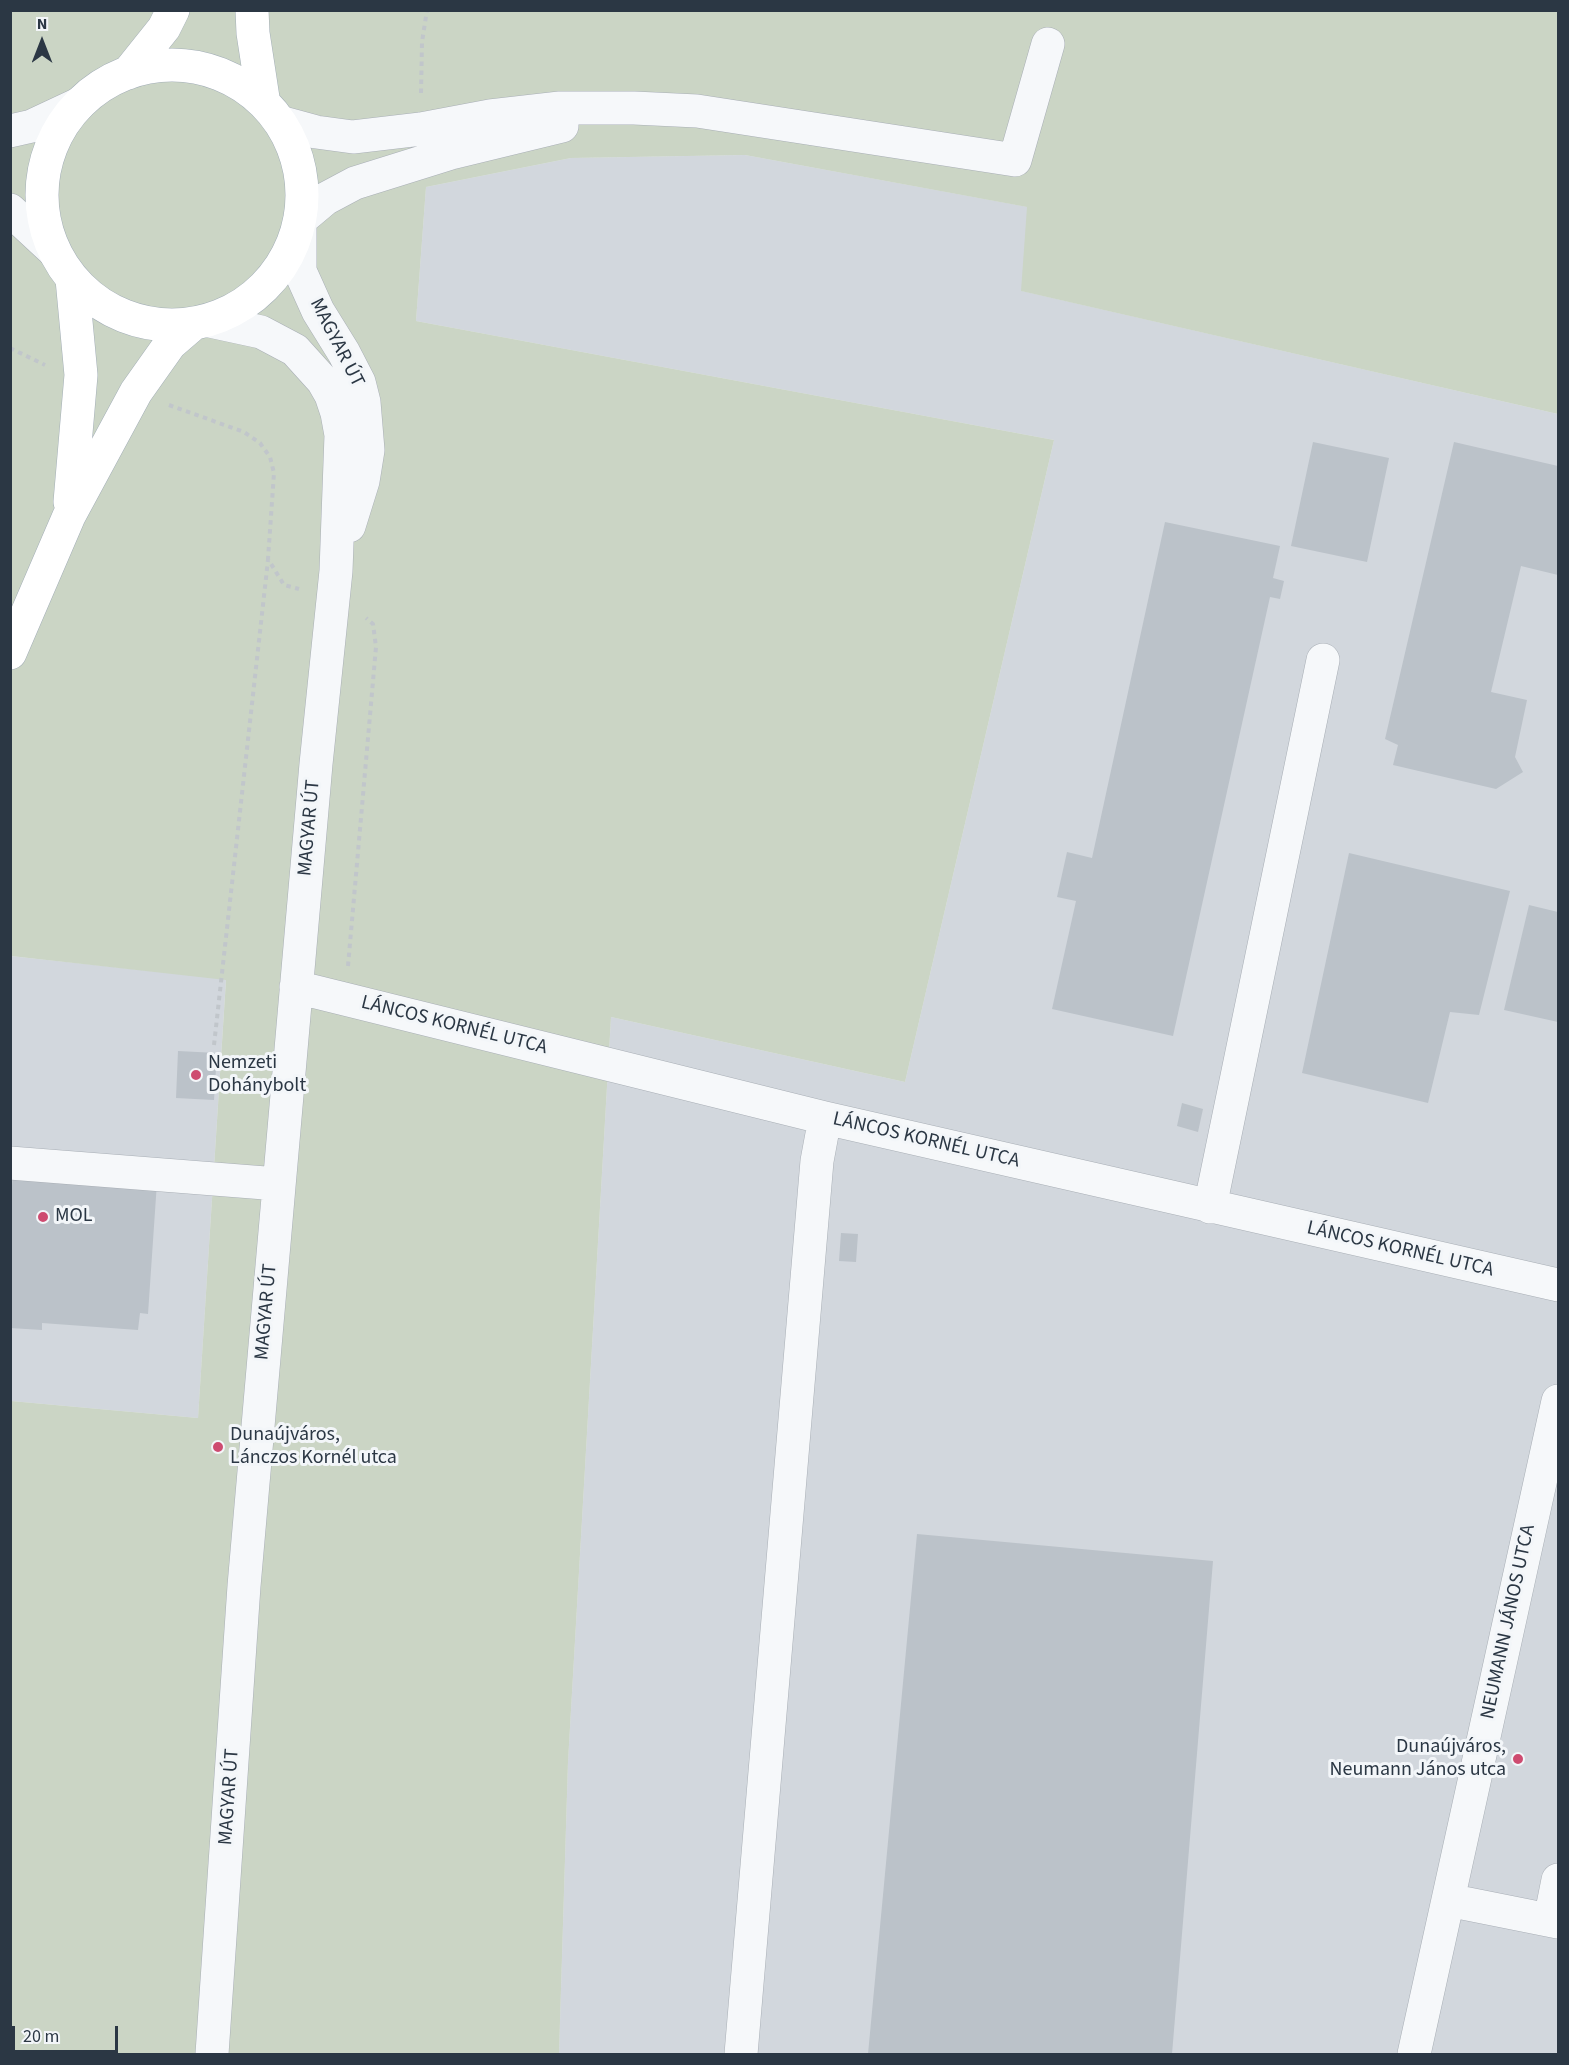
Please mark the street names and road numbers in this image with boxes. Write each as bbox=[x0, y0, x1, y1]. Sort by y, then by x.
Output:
street label: MAGYAR ÚT bbox=[303, 294, 369, 392]
street label: MAGYAR ÚT bbox=[294, 779, 326, 877]
street label: LÁNCOS KORNÉL UTCA bbox=[358, 991, 550, 1061]
street label: LÁNCOS KORNÉL UTCA bbox=[830, 1108, 1022, 1174]
street label: LÁNCOS KORNÉL UTCA bbox=[1304, 1217, 1496, 1283]
street label: MAGYAR ÚT bbox=[251, 1263, 283, 1361]
street label: NEUMANN JÁNOS UTCA bbox=[1477, 1522, 1541, 1722]
street label: MAGYAR ÚT bbox=[215, 1748, 245, 1846]

